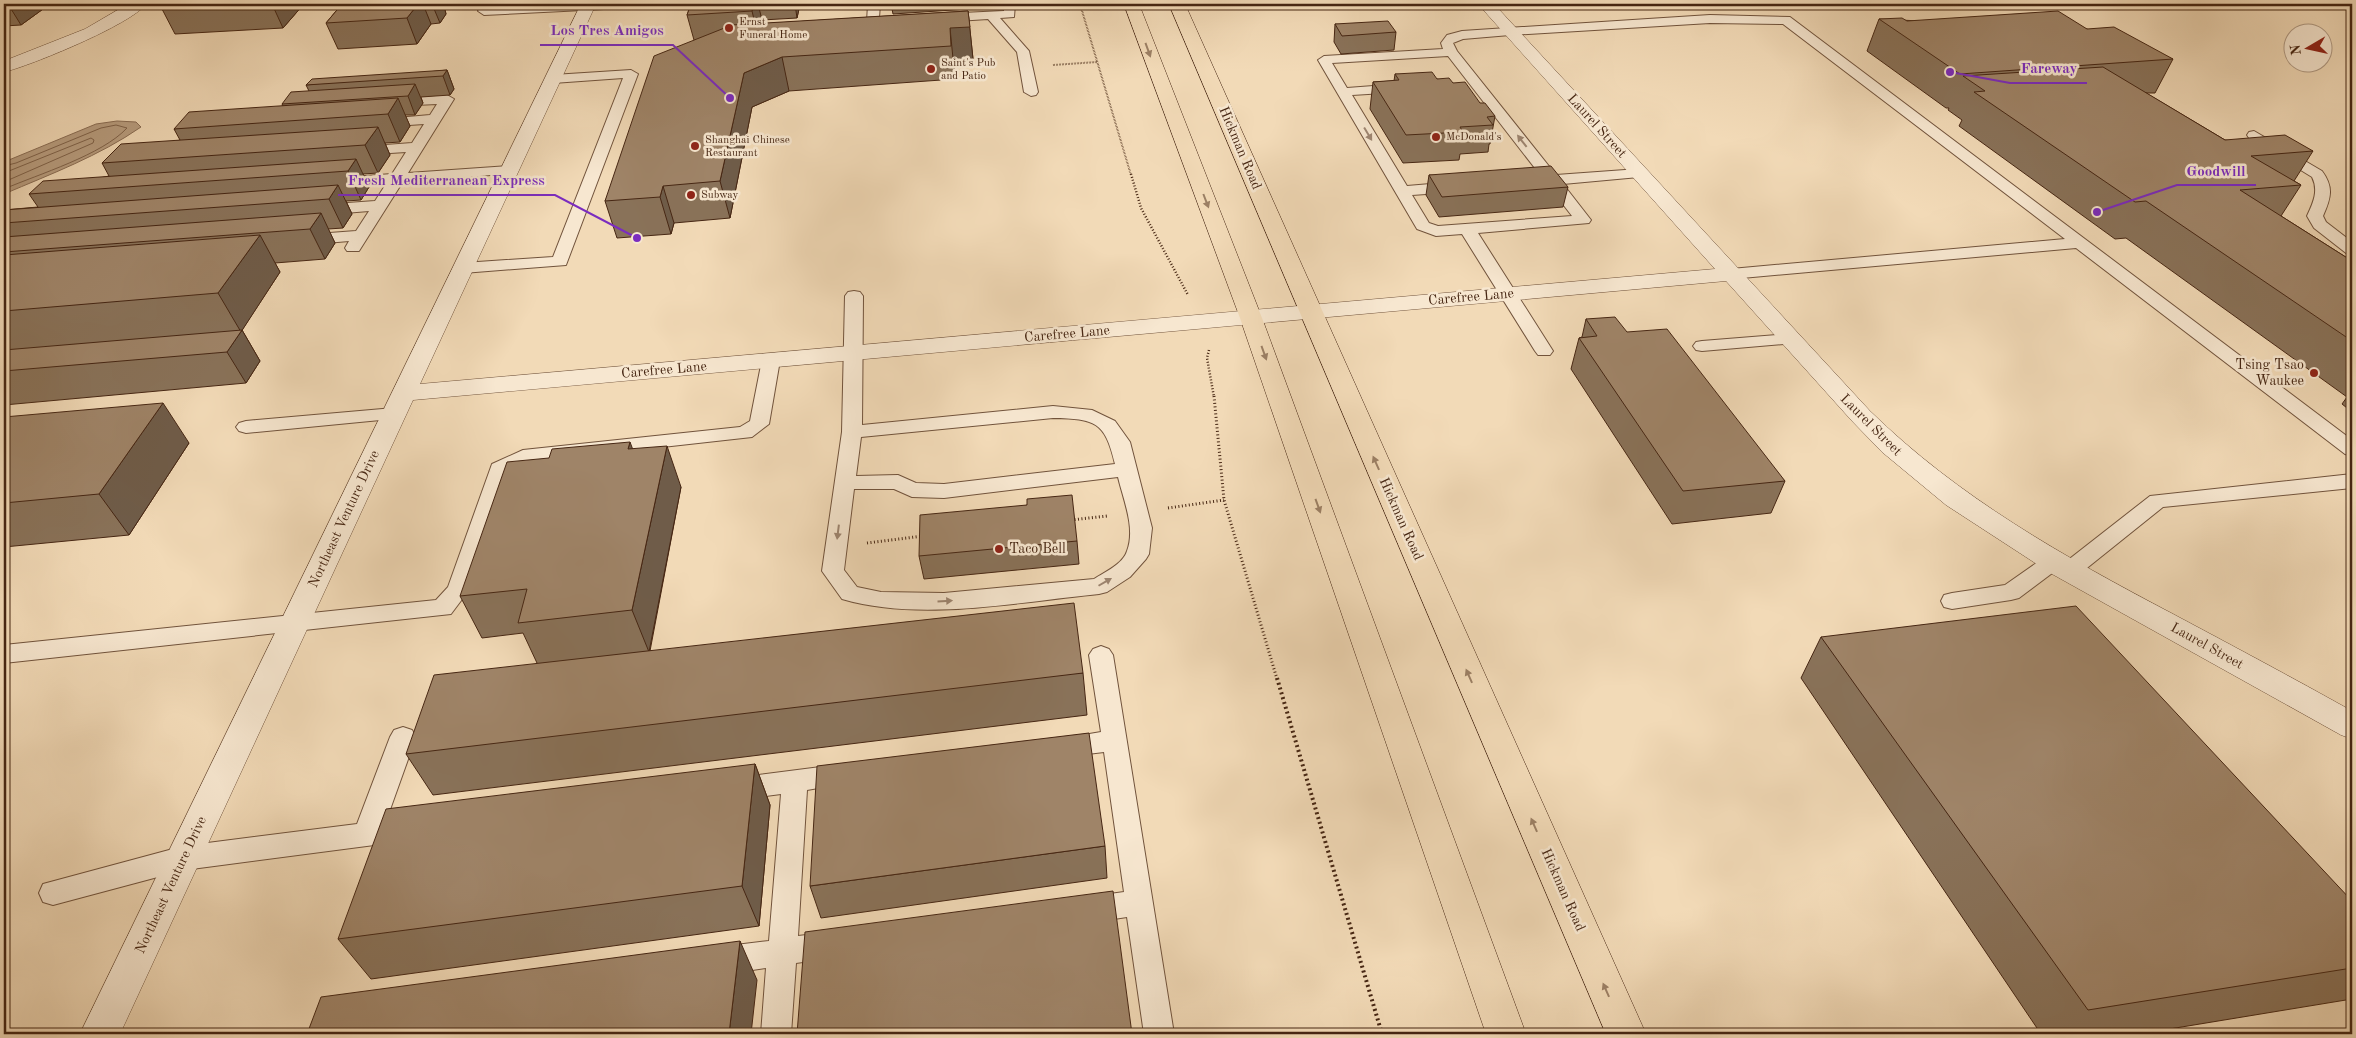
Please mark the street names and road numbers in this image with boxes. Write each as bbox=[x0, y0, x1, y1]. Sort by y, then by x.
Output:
street label: Laurel Street bbox=[1565, 91, 1629, 161]
street label: Hickman Road bbox=[1216, 104, 1264, 192]
street label: Carefree Lane bbox=[1428, 286, 1514, 308]
street label: Carefree Lane bbox=[1024, 323, 1110, 345]
street label: Carefree Lane bbox=[621, 359, 707, 381]
street label: Laurel Street bbox=[1837, 391, 1905, 459]
street label: Northeast Venture Drive bbox=[306, 448, 382, 590]
street label: Hickman Road bbox=[1377, 476, 1425, 562]
street label: Laurel Street bbox=[2168, 620, 2246, 672]
street label: Northeast Venture Drive bbox=[133, 814, 209, 956]
street label: Hickman Road bbox=[1539, 847, 1587, 933]

